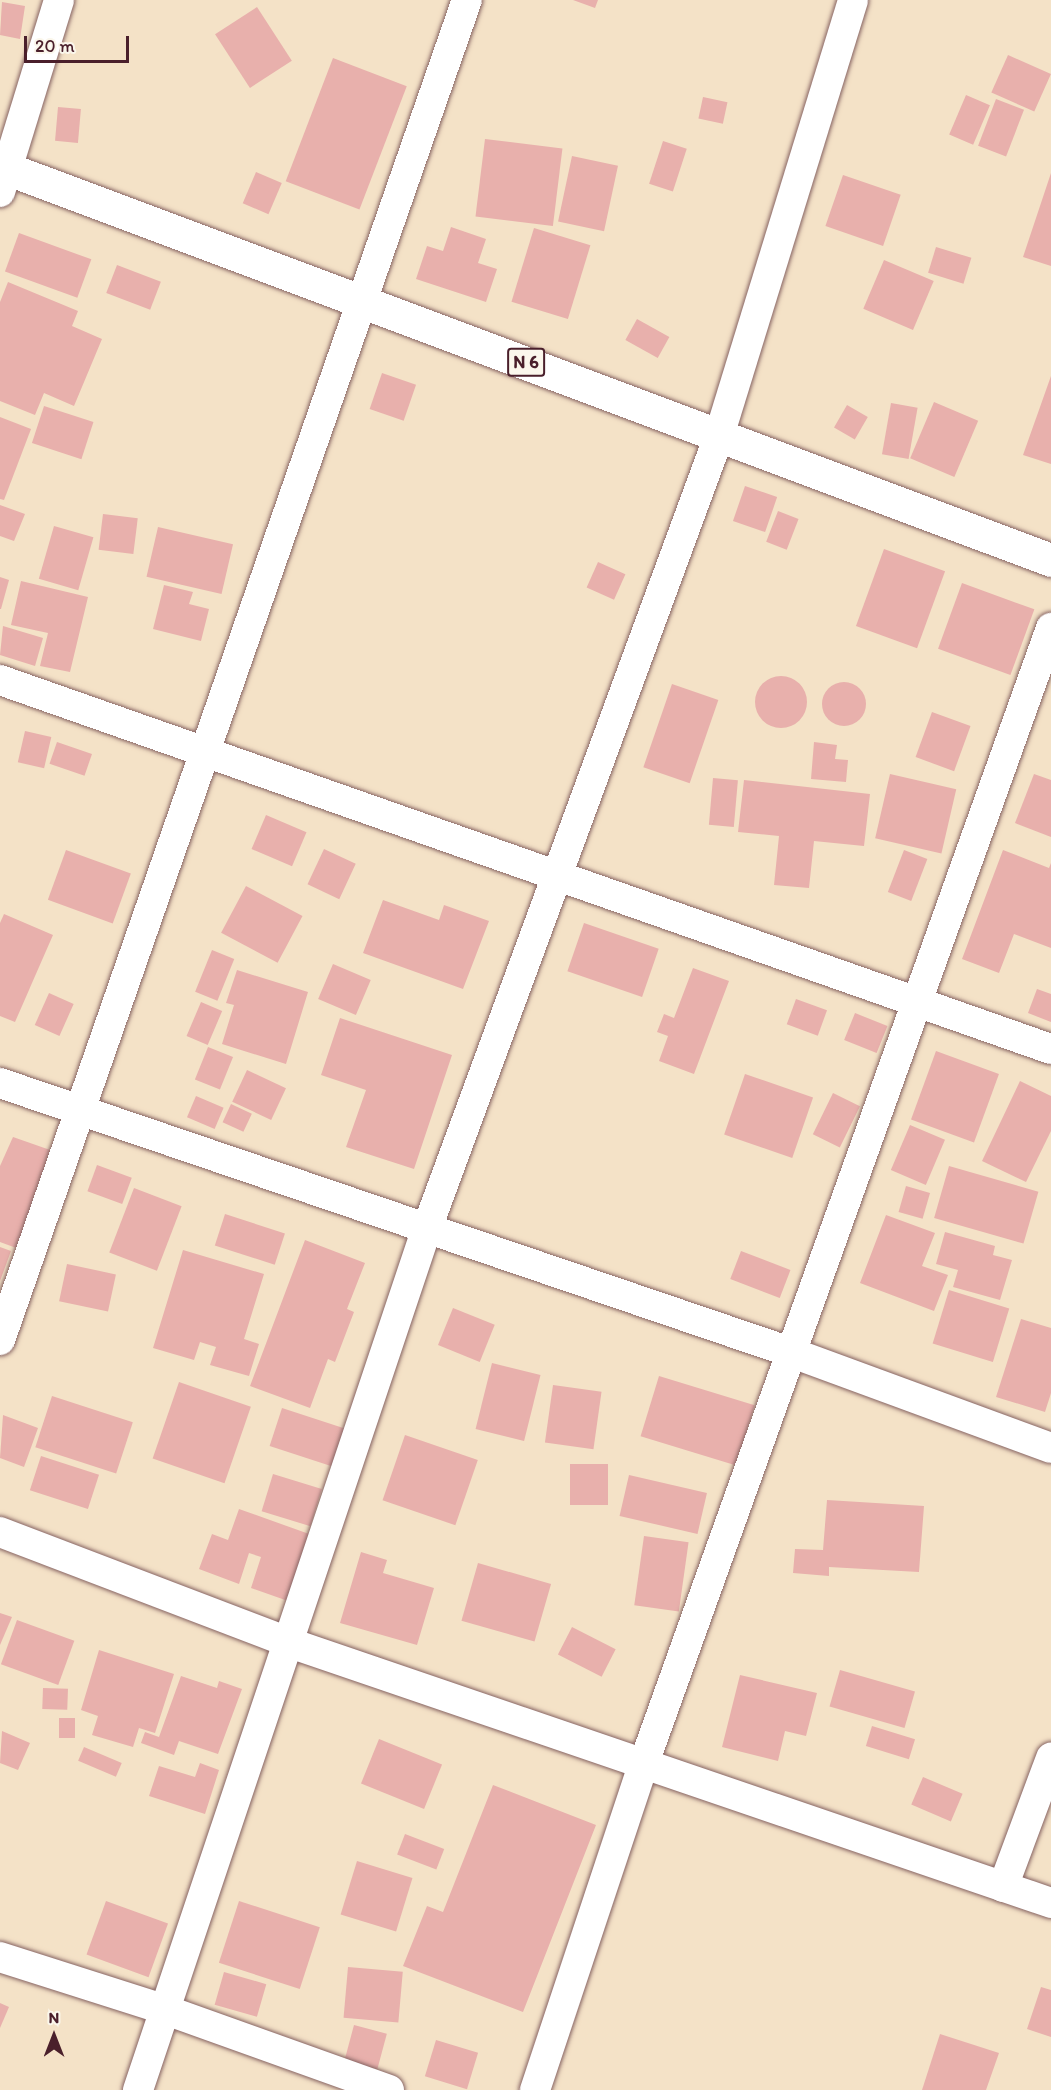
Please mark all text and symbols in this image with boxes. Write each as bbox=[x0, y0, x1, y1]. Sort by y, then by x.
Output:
scale bar bbox=[27, 24, 132, 62]
text: 20 m bbox=[35, 35, 75, 57]
road number: N 6 bbox=[506, 347, 546, 377]
north arrow bbox=[24, 2006, 84, 2066]
text: N bbox=[49, 2008, 59, 2027]

